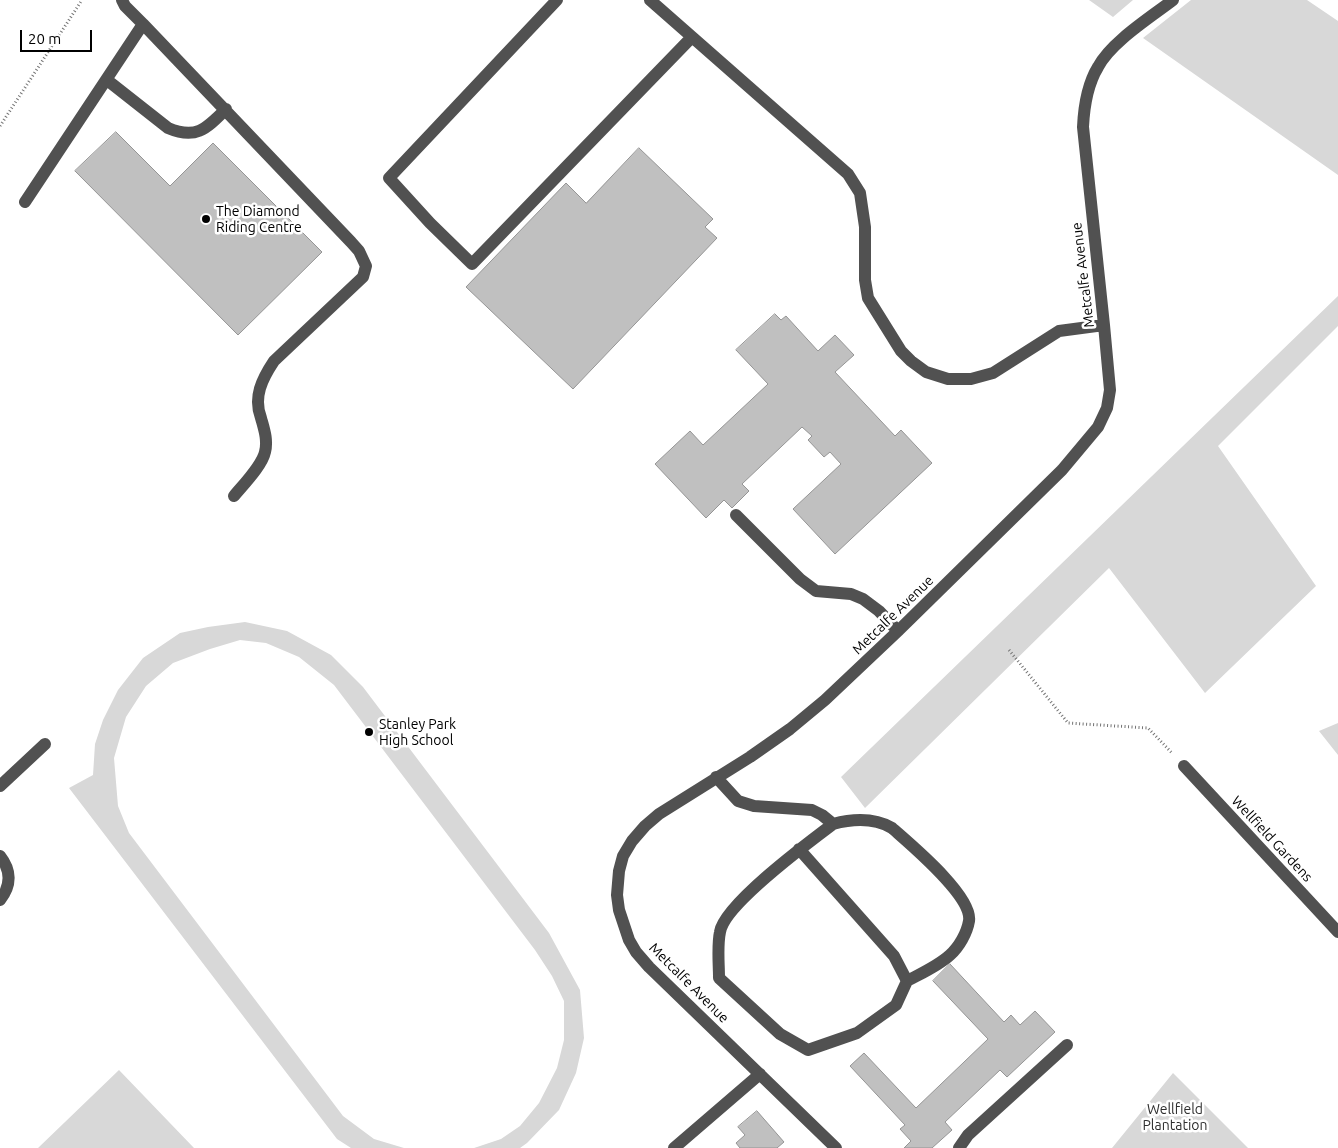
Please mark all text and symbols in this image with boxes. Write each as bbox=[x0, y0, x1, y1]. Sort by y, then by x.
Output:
scale bar bbox=[22, 20, 95, 52]
text: 20 m bbox=[28, 30, 61, 47]
place label: The Diamond Riding Centre bbox=[216, 203, 302, 236]
marker: The Diamond Riding Centre bbox=[200, 213, 212, 225]
street label: Metcalfe Avenue bbox=[1068, 221, 1098, 329]
street label: Metcalfe Avenue bbox=[849, 572, 937, 658]
place label: Stanley Park High School bbox=[379, 716, 456, 749]
marker: Stanley Park High School bbox=[363, 726, 375, 738]
street label: Wellfield Gardens bbox=[1228, 793, 1316, 885]
street label: Metcalfe Avenue bbox=[646, 940, 732, 1026]
park label: Wellfield Plantation bbox=[1142, 1101, 1208, 1134]

